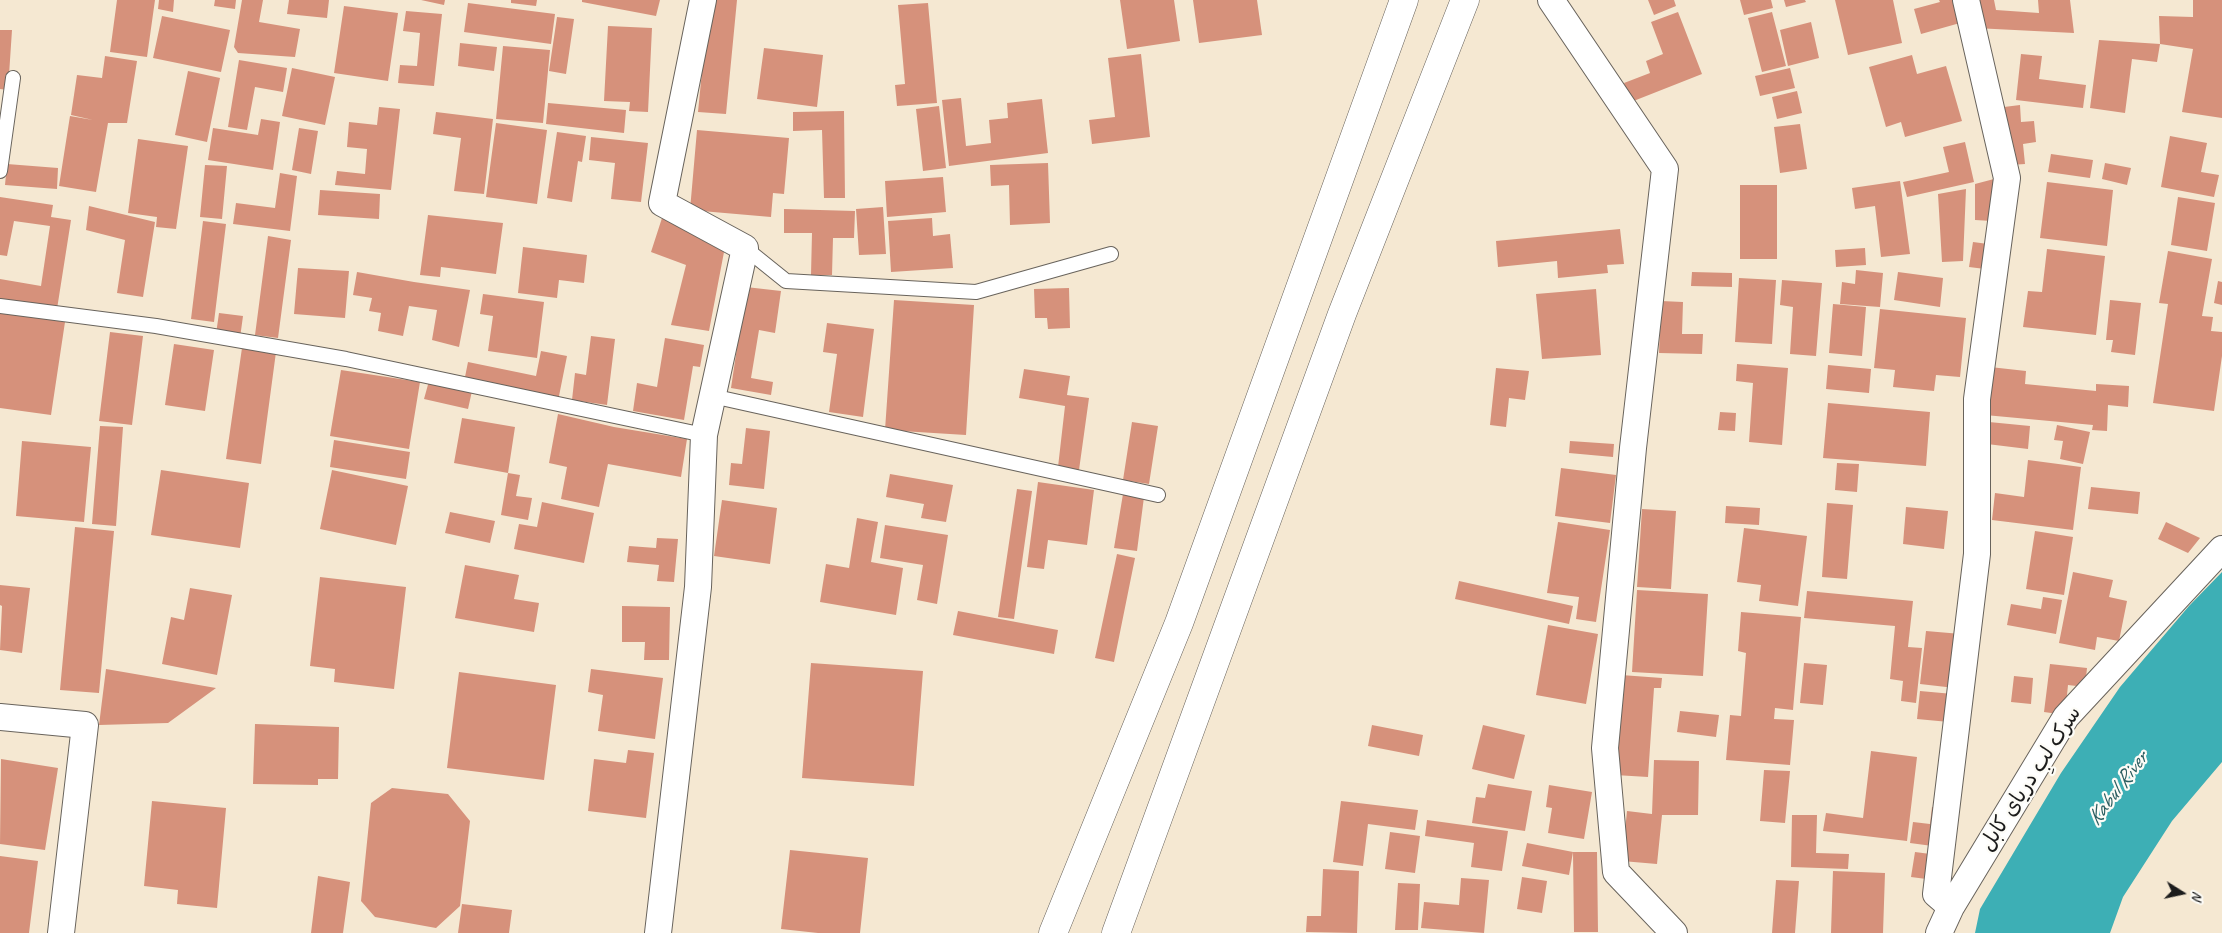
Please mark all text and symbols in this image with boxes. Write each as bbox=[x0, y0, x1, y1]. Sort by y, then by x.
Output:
street label: سرک لبِ دریای کابل bbox=[1975, 702, 2087, 856]
water label: Kabul River bbox=[2082, 747, 2154, 831]
north arrow bbox=[2157, 868, 2207, 918]
text: N bbox=[2188, 890, 2206, 901]

